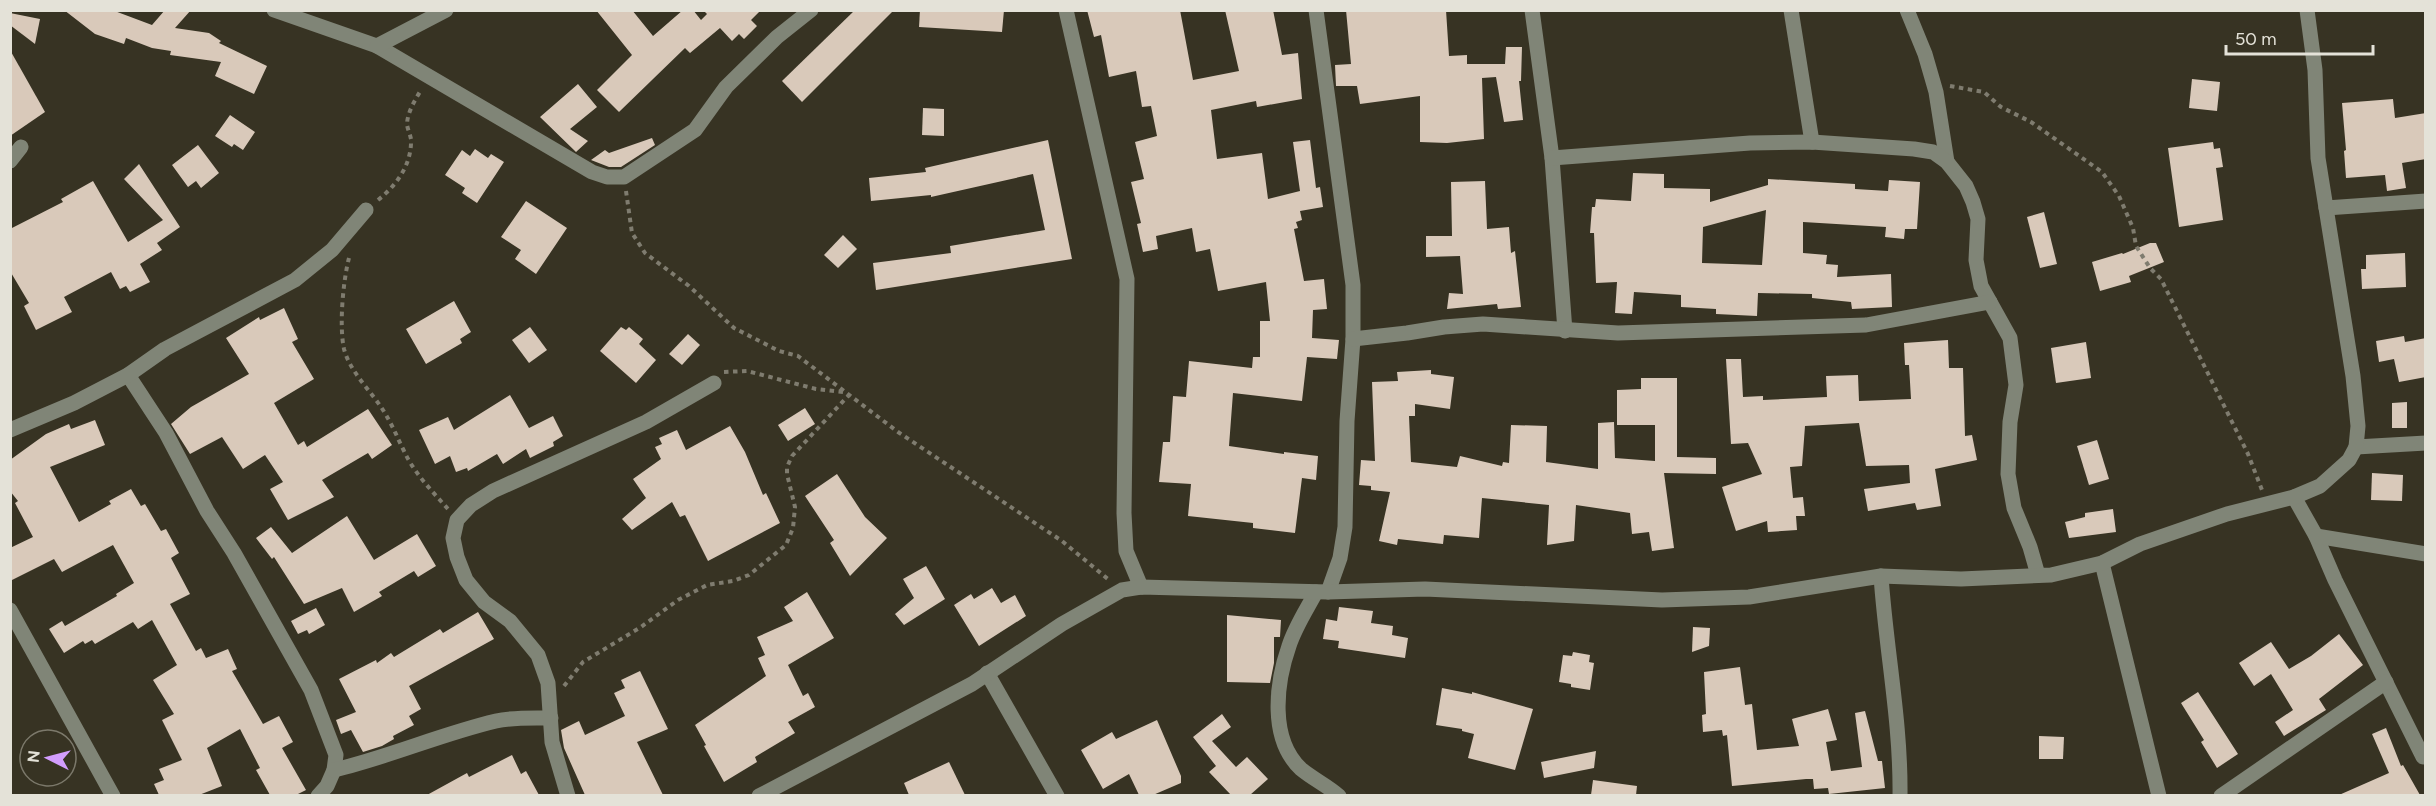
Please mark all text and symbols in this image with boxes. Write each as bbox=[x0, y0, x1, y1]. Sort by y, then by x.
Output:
scale bar bbox=[2226, 18, 2373, 56]
text: 50 m bbox=[2235, 28, 2277, 50]
north arrow bbox=[18, 728, 78, 788]
text: N bbox=[23, 749, 44, 764]

